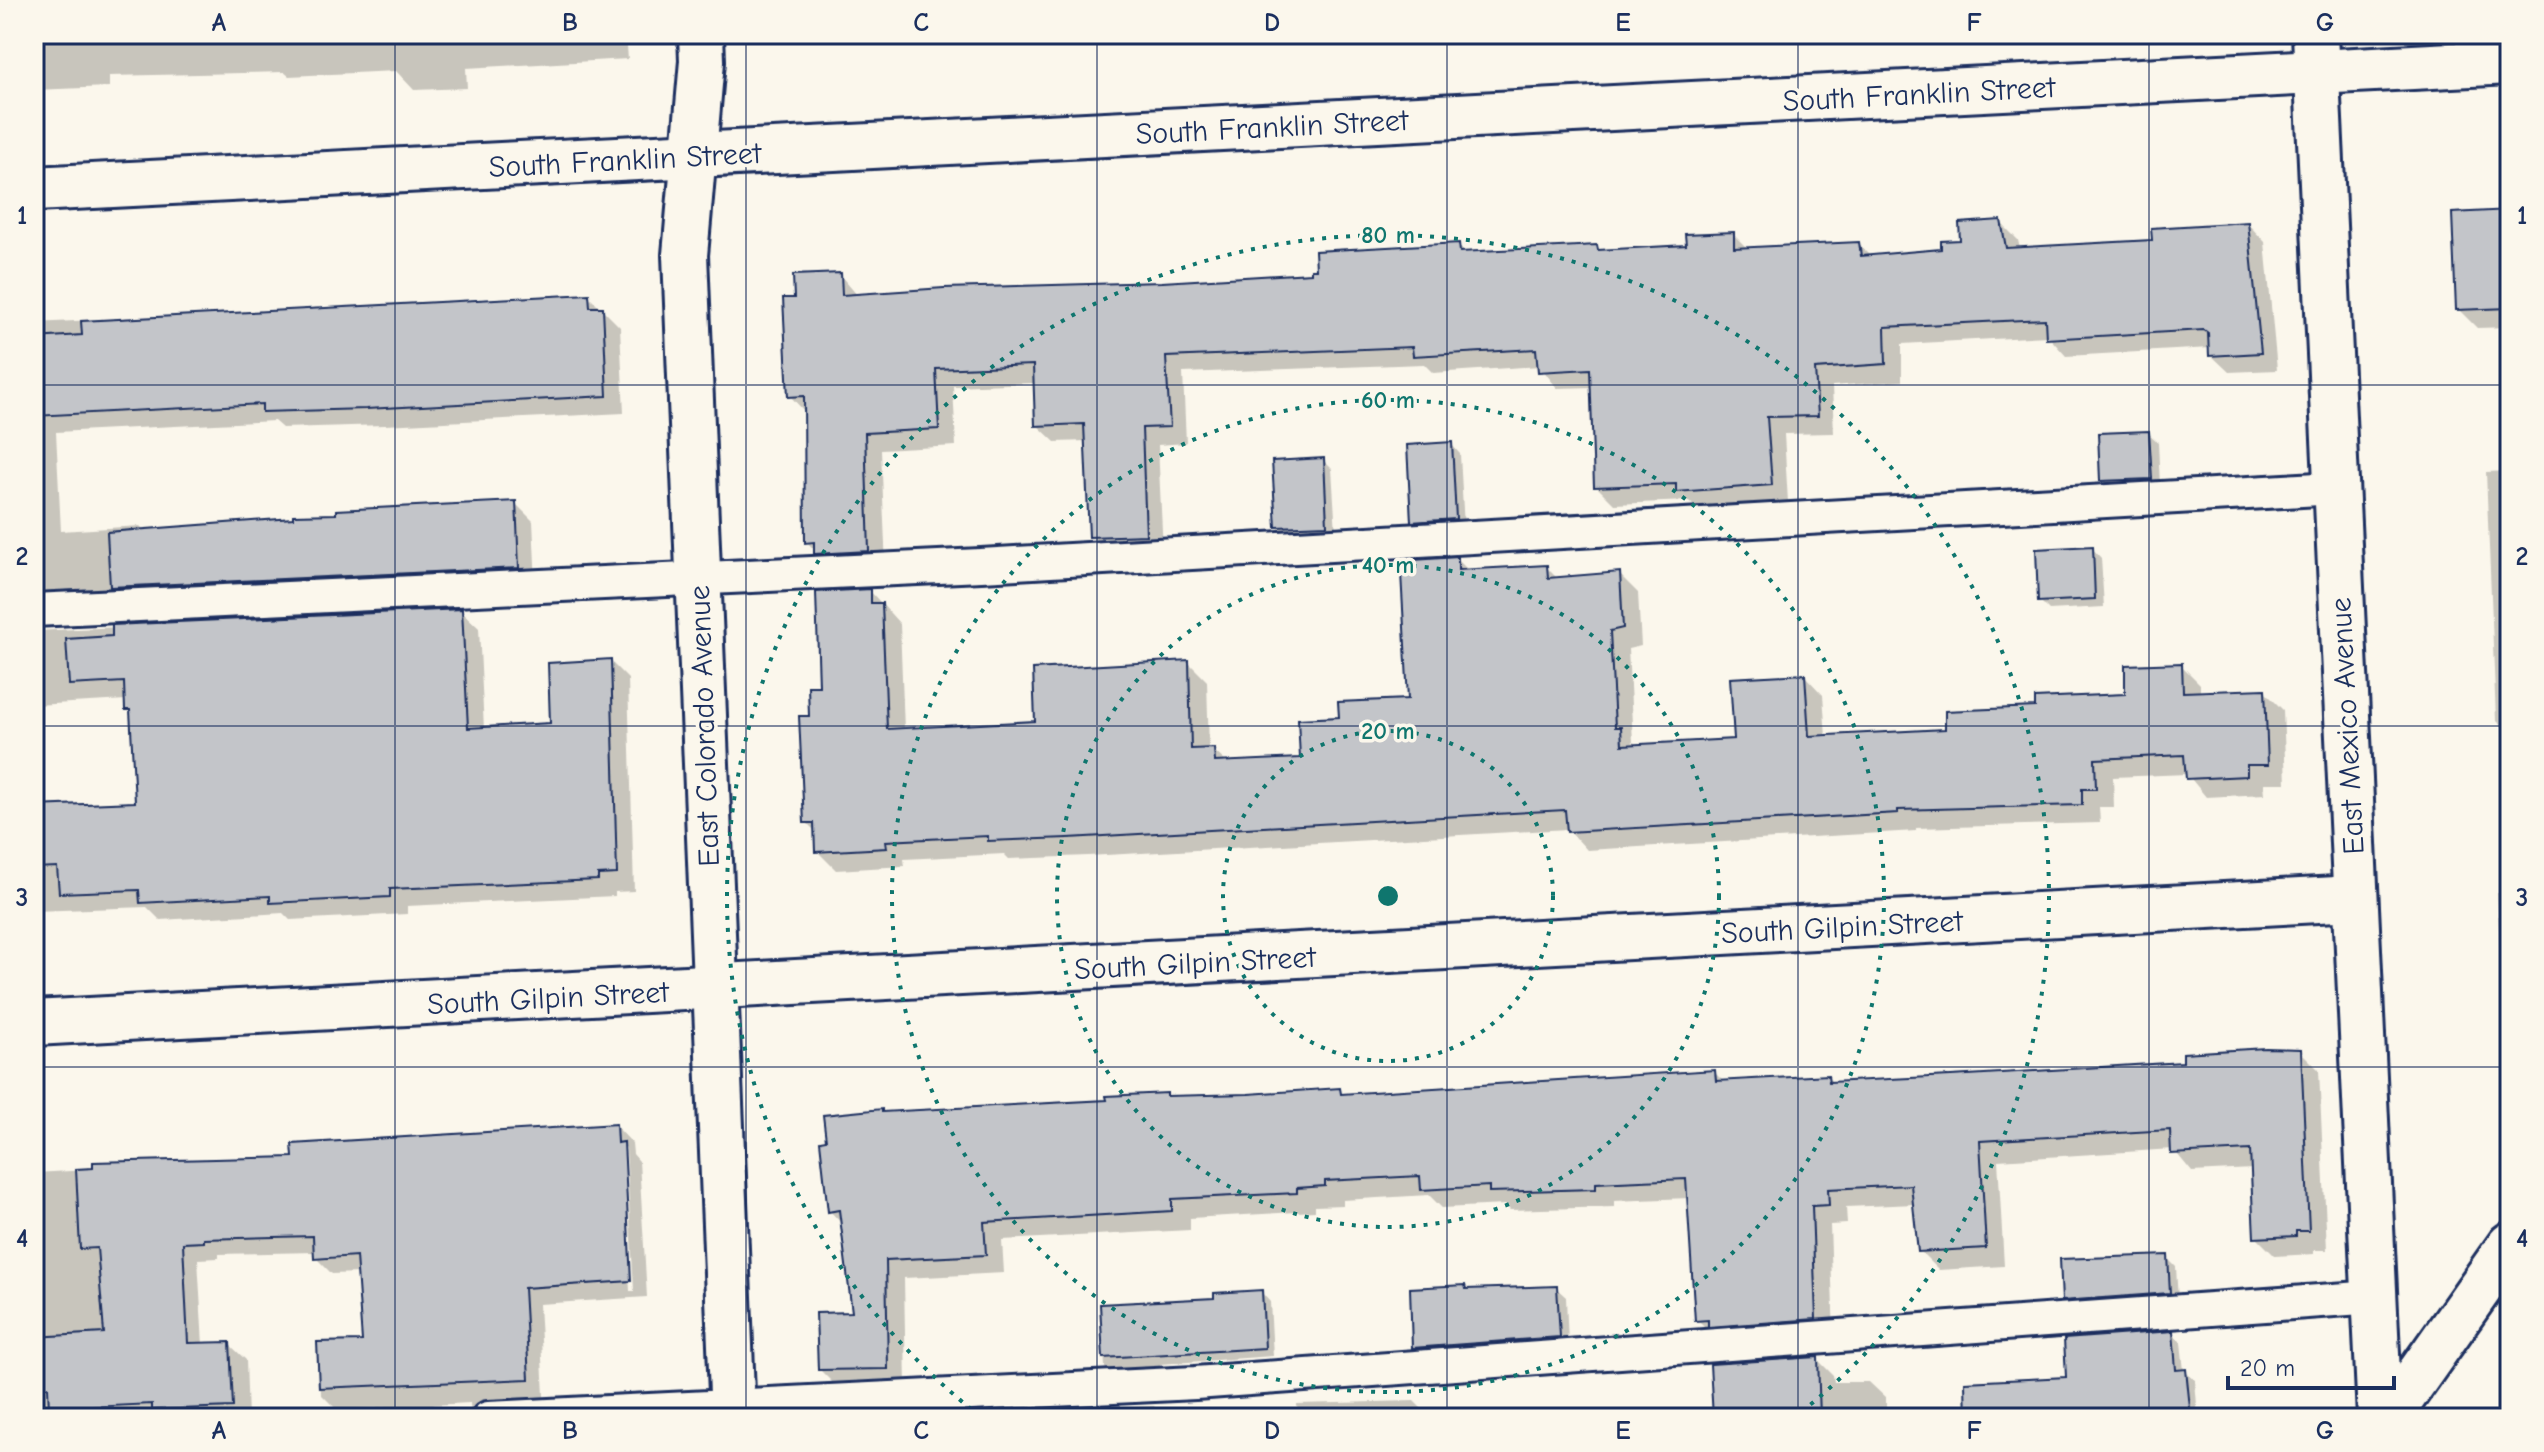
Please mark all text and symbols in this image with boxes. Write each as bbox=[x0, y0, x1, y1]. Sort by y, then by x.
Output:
text: A bbox=[212, 8, 227, 38]
text: B bbox=[562, 8, 578, 38]
text: C bbox=[913, 8, 929, 38]
text: D bbox=[1264, 8, 1280, 38]
text: E bbox=[1615, 8, 1631, 38]
text: F bbox=[1966, 8, 1982, 38]
text: G bbox=[2316, 8, 2334, 38]
street label: South Franklin Street bbox=[1782, 70, 2058, 119]
street label: South Franklin Street bbox=[1135, 103, 1411, 152]
street label: South Franklin Street bbox=[488, 136, 764, 185]
text: 1 bbox=[17, 201, 27, 231]
text: 1 bbox=[2517, 201, 2527, 231]
text: 80 m bbox=[1361, 221, 1415, 249]
text: 60 m bbox=[1361, 386, 1415, 414]
text: 2 bbox=[16, 542, 28, 572]
text: 2 bbox=[2516, 542, 2528, 572]
text: 40 m bbox=[1362, 551, 1414, 579]
street label: East Colorado Avenue bbox=[682, 585, 727, 867]
street label: East Mexico Avenue bbox=[2323, 596, 2372, 855]
text: 20 m bbox=[1361, 717, 1415, 745]
centre of rings bbox=[1374, 882, 1402, 910]
text: 3 bbox=[16, 883, 28, 913]
text: 3 bbox=[2516, 883, 2528, 913]
street label: South Gilpin Street bbox=[1720, 904, 1965, 951]
street label: South Gilpin Street bbox=[1073, 940, 1318, 987]
street label: South Gilpin Street bbox=[426, 975, 671, 1022]
text: 4 bbox=[16, 1224, 28, 1254]
text: 4 bbox=[2516, 1224, 2528, 1254]
scale bar bbox=[2228, 1340, 2394, 1390]
text: 20 m bbox=[2240, 1354, 2295, 1382]
text: A bbox=[212, 1416, 227, 1446]
text: B bbox=[562, 1416, 578, 1446]
text: C bbox=[913, 1416, 929, 1446]
text: D bbox=[1264, 1416, 1280, 1446]
text: E bbox=[1615, 1416, 1631, 1446]
text: F bbox=[1966, 1416, 1982, 1446]
text: G bbox=[2316, 1416, 2334, 1446]

